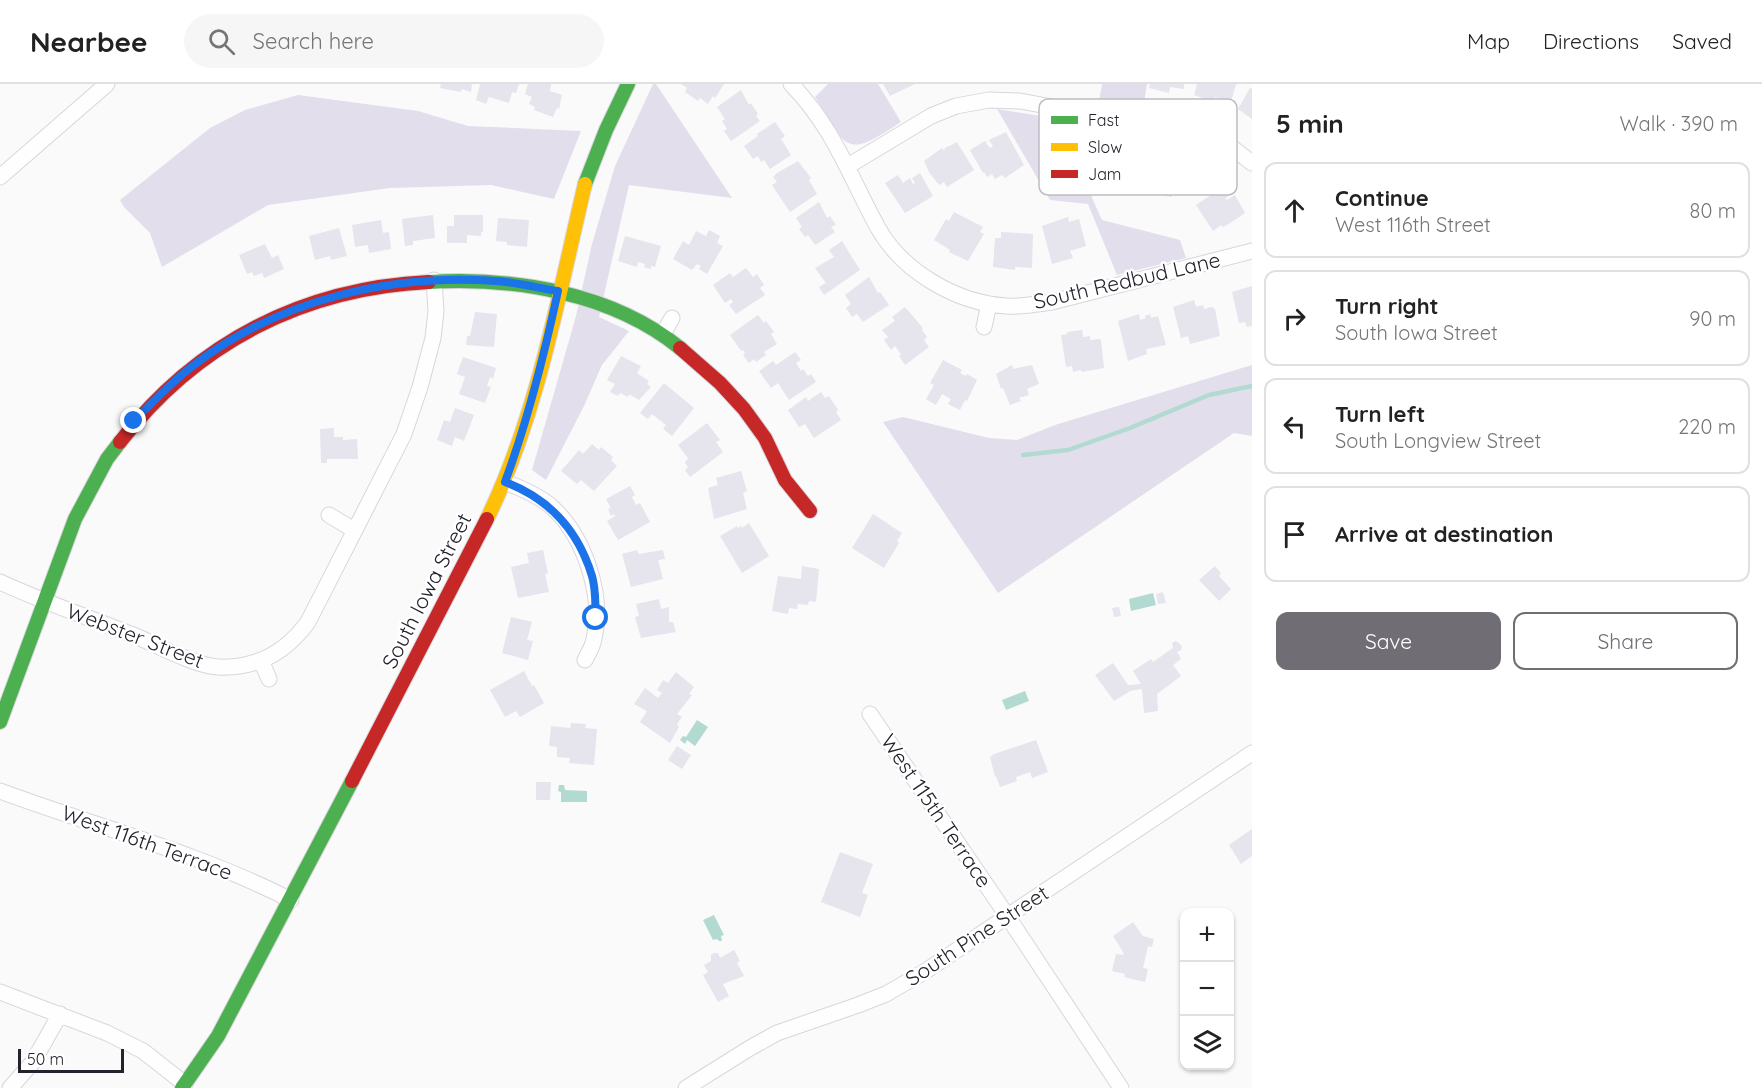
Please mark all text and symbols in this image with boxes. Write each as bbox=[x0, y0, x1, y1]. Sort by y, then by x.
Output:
search box bbox=[184, 14, 604, 68]
text: Nearbee bbox=[30, 24, 148, 59]
icon: search bbox=[205, 25, 238, 58]
text: Search here bbox=[253, 27, 374, 55]
text: Map bbox=[1467, 28, 1510, 54]
text: Directions bbox=[1543, 28, 1639, 54]
text: Saved bbox=[1672, 28, 1732, 54]
legend bbox=[1039, 99, 1237, 195]
text: 5 min bbox=[1276, 107, 1344, 140]
text: Fast bbox=[1088, 110, 1119, 130]
text: Walk · 390 m bbox=[1619, 111, 1738, 136]
text: Slow bbox=[1088, 137, 1122, 157]
text: Jam bbox=[1088, 164, 1121, 184]
text: Continue bbox=[1335, 184, 1429, 212]
icon: ahead bbox=[1278, 194, 1311, 227]
text: 80 m bbox=[1690, 198, 1736, 223]
text: West 116th Street bbox=[1335, 212, 1491, 237]
street label: South Redbud Lane bbox=[1031, 246, 1223, 314]
text: Turn right bbox=[1335, 292, 1439, 320]
icon: right bbox=[1278, 302, 1311, 335]
text: 90 m bbox=[1689, 306, 1736, 331]
text: South Iowa Street bbox=[1335, 320, 1498, 345]
text: Turn left bbox=[1335, 400, 1425, 428]
route end bbox=[120, 407, 146, 433]
icon: left bbox=[1278, 410, 1311, 443]
text: 220 m bbox=[1678, 414, 1736, 439]
text: South Longview Street bbox=[1335, 428, 1541, 453]
street label: South Iowa Street bbox=[376, 509, 476, 673]
icon: arrive bbox=[1278, 518, 1311, 551]
text: Arrive at destination bbox=[1335, 520, 1553, 548]
street label: Webster Street bbox=[63, 597, 207, 673]
route start bbox=[582, 604, 608, 630]
button: Save bbox=[1276, 612, 1501, 670]
button: Share bbox=[1513, 612, 1738, 670]
street label: West 115th Terrace bbox=[876, 729, 998, 892]
street label: West 116th Terrace bbox=[59, 799, 236, 885]
street label: South Pine Street bbox=[900, 879, 1053, 991]
map controls bbox=[1180, 908, 1234, 1070]
button: + bbox=[1180, 908, 1234, 962]
button: − bbox=[1180, 962, 1234, 1016]
button: layers bbox=[1180, 1016, 1234, 1070]
scale bar bbox=[18, 1046, 124, 1074]
text: 50 m bbox=[27, 1049, 64, 1069]

